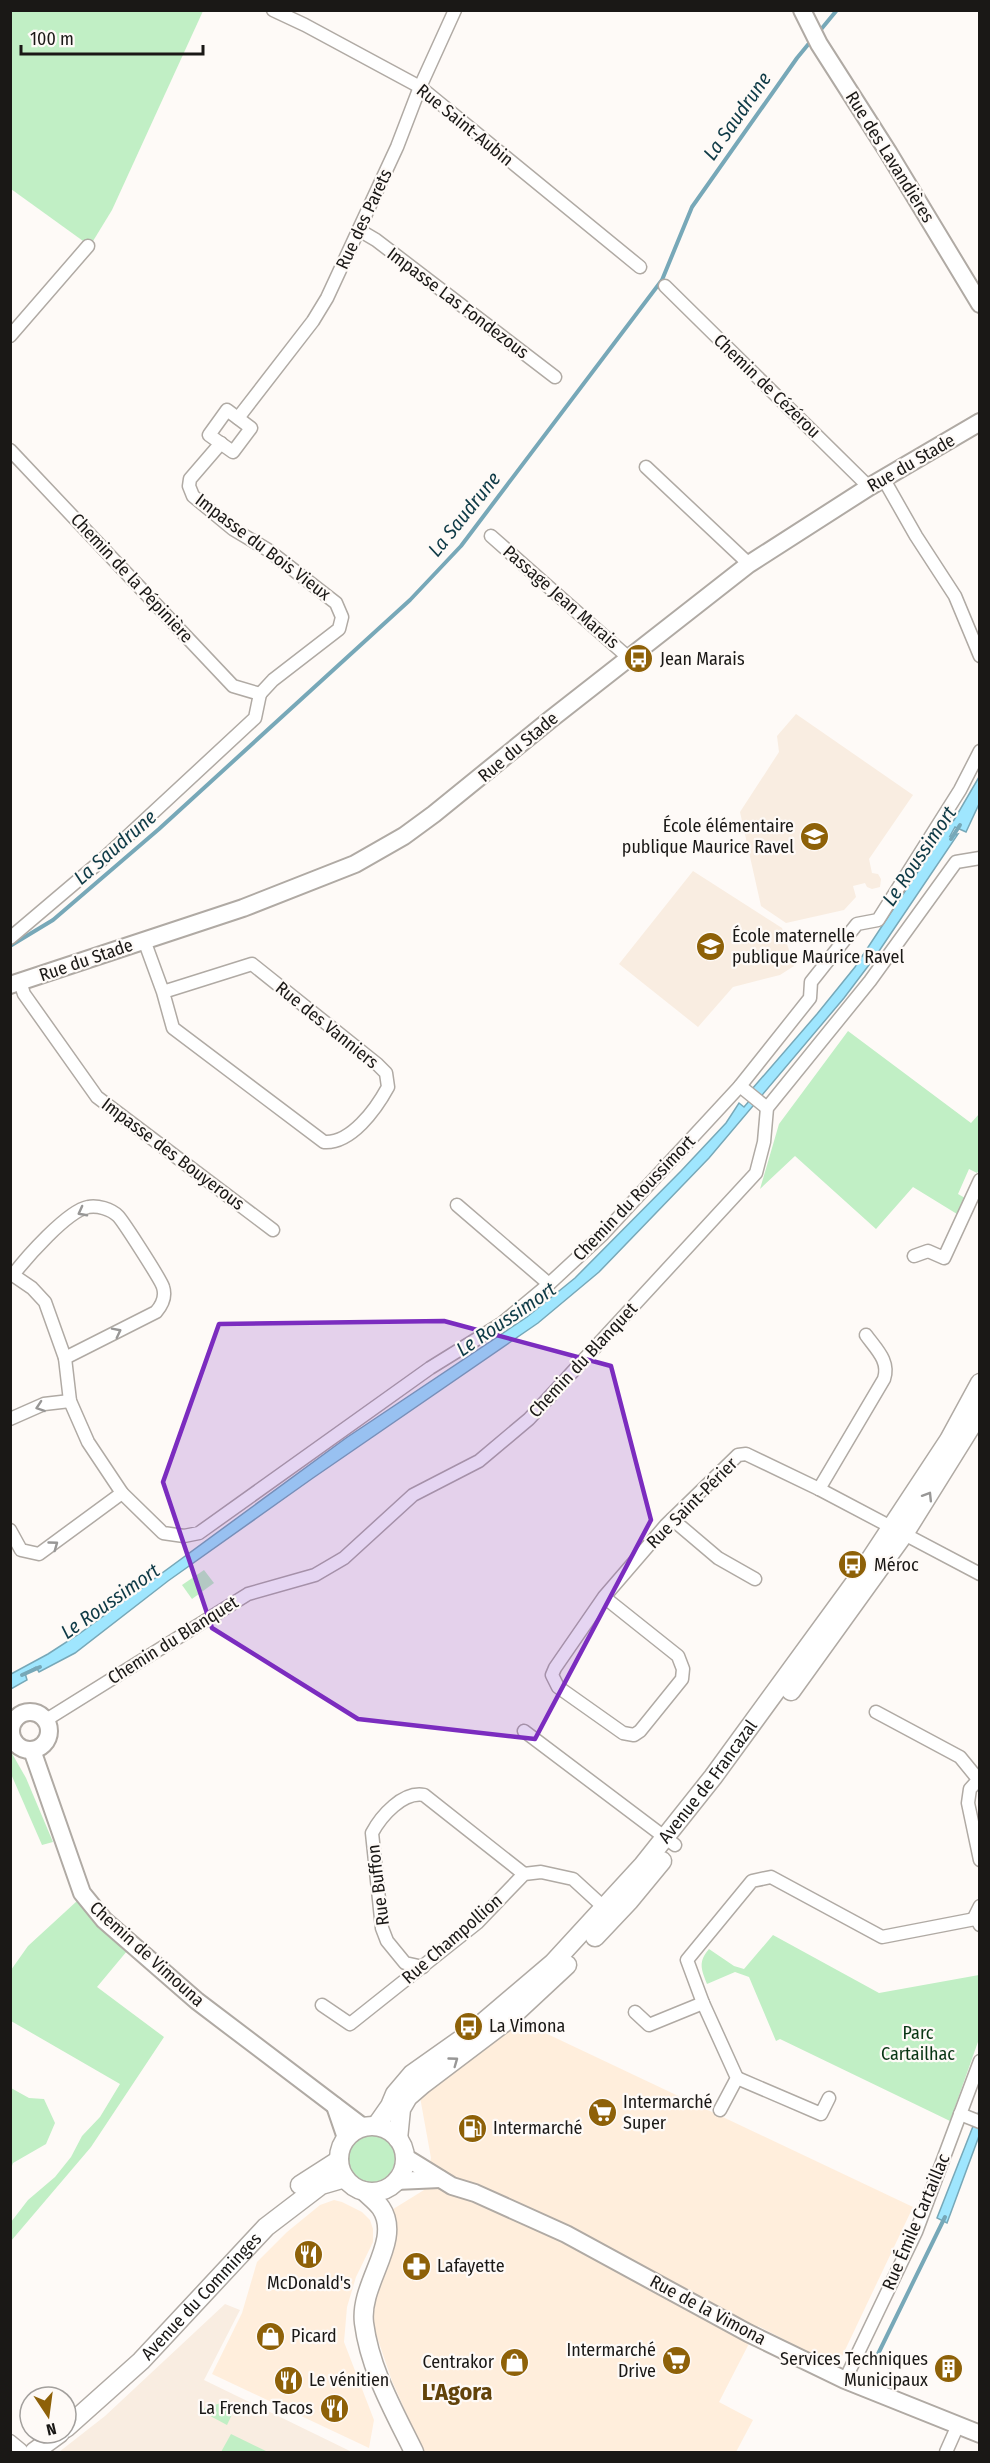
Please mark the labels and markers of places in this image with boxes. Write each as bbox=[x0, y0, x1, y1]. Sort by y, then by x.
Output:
bus stop icon: Jean Marais bbox=[623, 643, 655, 675]
place label: Jean Marais bbox=[660, 648, 745, 670]
place label: École élémentaire publique Maurice Ravel bbox=[622, 814, 794, 858]
school or university icon: École élémentaire publique Maurice Ravel bbox=[799, 820, 831, 852]
place label: École maternelle publique Maurice Ravel bbox=[732, 924, 904, 968]
school or university icon: École maternelle publique Maurice Ravel bbox=[695, 930, 727, 962]
bus stop icon: Méroc bbox=[837, 1549, 869, 1581]
place label: Méroc bbox=[874, 1554, 919, 1576]
bus stop icon: La Vimona bbox=[452, 2010, 484, 2042]
place label: La Vimona bbox=[489, 2015, 565, 2037]
place label: Intermarché Super bbox=[623, 2091, 713, 2134]
supermarket icon: Intermarché Super bbox=[586, 2096, 618, 2128]
fuel station icon: Intermarché bbox=[456, 2112, 488, 2144]
place label: Intermarché bbox=[493, 2117, 583, 2139]
restaurant icon: McDonald's bbox=[293, 2238, 325, 2270]
pharmacy icon: Lafayette bbox=[400, 2250, 432, 2282]
place label: Lafayette bbox=[437, 2255, 505, 2277]
place label: McDonald's bbox=[267, 2272, 351, 2294]
shop icon: Picard bbox=[254, 2320, 286, 2352]
place label: Picard bbox=[291, 2325, 337, 2347]
place label: Intermarché Drive bbox=[566, 2339, 656, 2382]
supermarket icon: Intermarché Drive bbox=[661, 2344, 693, 2376]
shop icon: Centrakor bbox=[499, 2346, 531, 2378]
place label: Services Techniques Municipaux bbox=[780, 2348, 928, 2391]
place label: Centrakor bbox=[422, 2351, 495, 2373]
building icon: Services Techniques Municipaux bbox=[933, 2353, 965, 2385]
restaurant icon: Le vénitien bbox=[272, 2364, 304, 2396]
place label: Le vénitien bbox=[309, 2369, 389, 2391]
restaurant icon: La French Tacos bbox=[318, 2392, 350, 2424]
place label: La French Tacos bbox=[199, 2397, 313, 2419]

